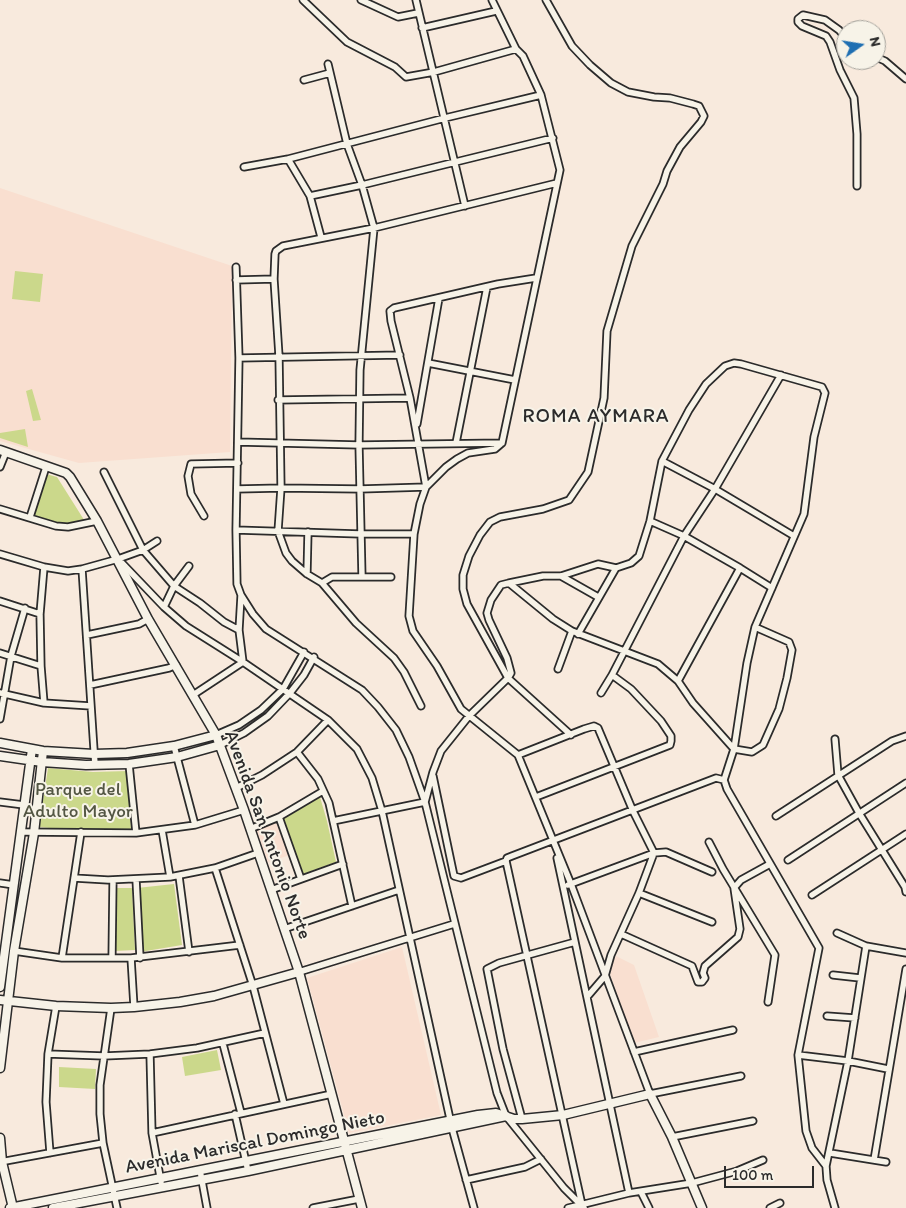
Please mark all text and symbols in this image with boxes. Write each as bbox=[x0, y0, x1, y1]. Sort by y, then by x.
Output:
north arrow bbox=[836, 20, 886, 70]
text: N bbox=[866, 35, 884, 48]
district label: ROMA AYMARA bbox=[520, 405, 672, 429]
street label: Avenida San Antonio Norte bbox=[219, 728, 315, 942]
park label: Parque del Adulto Mayor bbox=[23, 779, 133, 823]
street label: Avenida Mariscal Domingo Nieto bbox=[123, 1107, 387, 1179]
scale bar bbox=[726, 1156, 816, 1188]
text: 100 m bbox=[732, 1166, 773, 1184]

